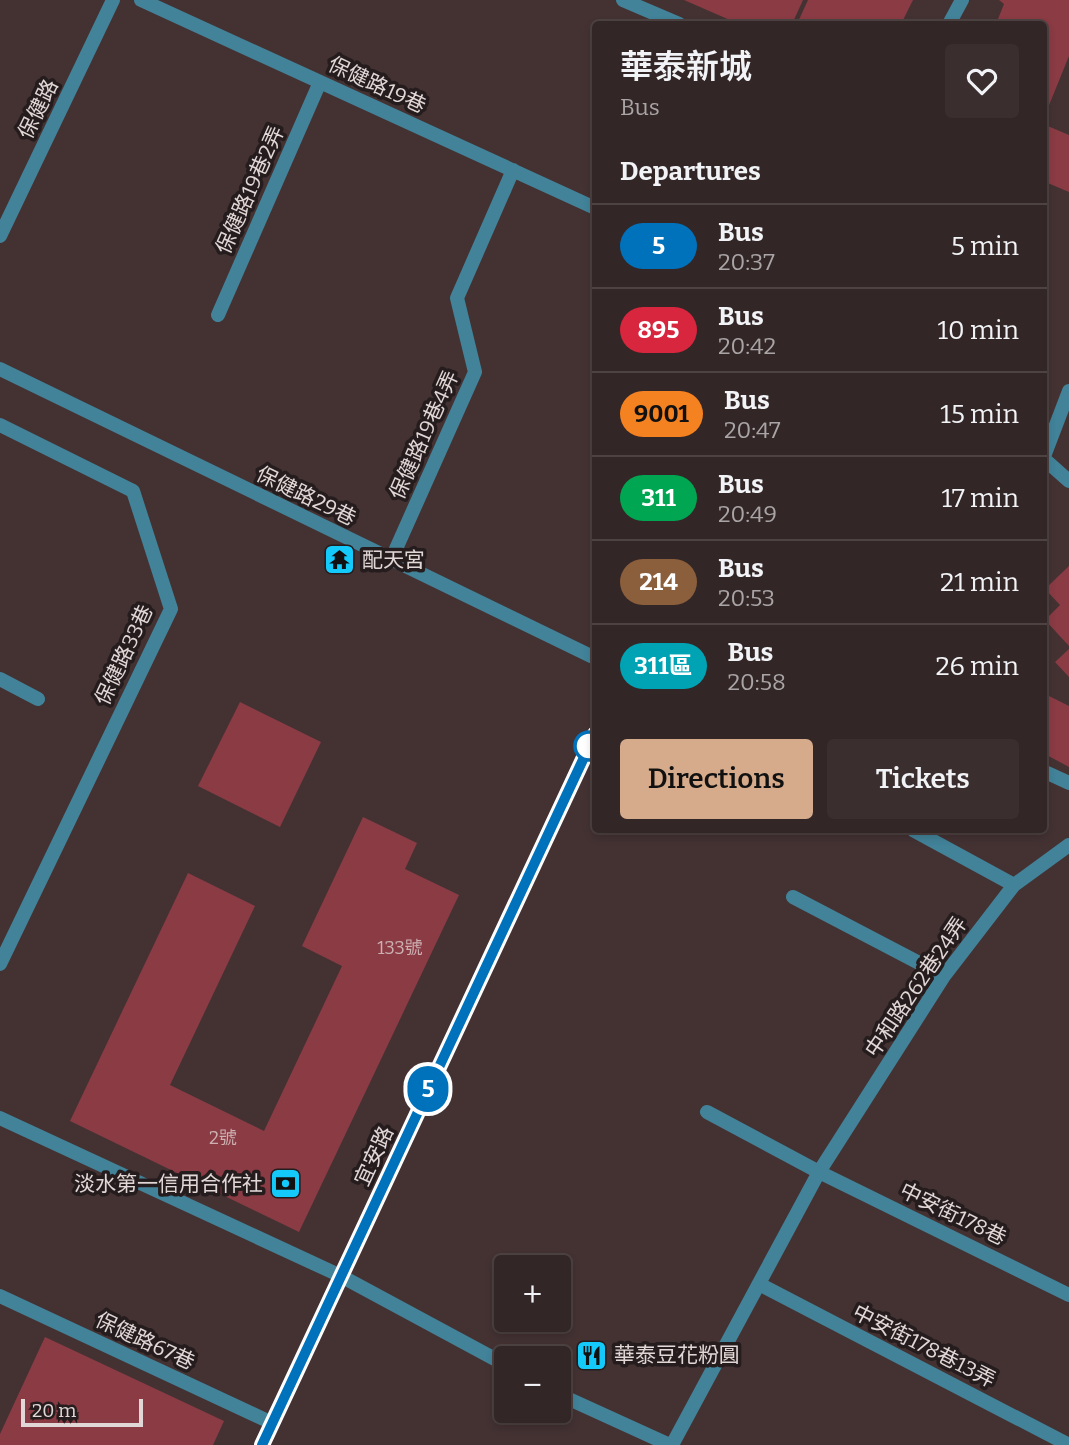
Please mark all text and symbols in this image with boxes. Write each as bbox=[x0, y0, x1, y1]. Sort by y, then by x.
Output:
button: heart bbox=[945, 44, 1019, 118]
text: 華泰新城 bbox=[620, 47, 752, 87]
street label: 保健路19巷 bbox=[324, 51, 430, 119]
street label: 保健路 bbox=[13, 75, 63, 143]
text: Bus bbox=[620, 93, 660, 121]
street label: 保健路19巷2弄 bbox=[210, 122, 290, 258]
text: Departures bbox=[620, 156, 761, 187]
text: Bus bbox=[718, 217, 764, 248]
text: 5 min bbox=[951, 231, 1019, 262]
text: 5 bbox=[652, 232, 665, 260]
text: 20:37 bbox=[718, 248, 775, 276]
text: Bus bbox=[718, 301, 764, 332]
text: 10 min bbox=[938, 315, 1019, 346]
text: 895 bbox=[638, 316, 679, 344]
text: 20:42 bbox=[718, 332, 776, 360]
street label: 保健路19巷4弄 bbox=[384, 367, 464, 503]
text: Bus bbox=[724, 385, 770, 416]
text: 15 min bbox=[940, 399, 1019, 430]
text: 9001 bbox=[634, 400, 689, 428]
text: 20:47 bbox=[724, 416, 781, 444]
street label: 保健路29巷 bbox=[252, 461, 360, 531]
text: Bus bbox=[718, 469, 764, 500]
text: 17 min bbox=[941, 483, 1019, 514]
text: 311 bbox=[641, 484, 676, 512]
text: 20:49 bbox=[718, 500, 777, 528]
temple icon: 配天宮 bbox=[322, 543, 356, 577]
place label: 配天宮 bbox=[362, 547, 425, 573]
text: Bus bbox=[718, 553, 764, 584]
text: 21 min bbox=[940, 567, 1019, 598]
text: 214 bbox=[639, 568, 678, 596]
text: 20:53 bbox=[718, 584, 775, 612]
street label: 保健路33巷 bbox=[89, 601, 159, 709]
text: Bus bbox=[728, 637, 773, 668]
text: 26 min bbox=[935, 651, 1019, 682]
text: 311區 bbox=[634, 652, 693, 680]
text: 20:58 bbox=[728, 668, 786, 696]
unlabelled marker bbox=[574, 731, 604, 761]
button: Directions bbox=[620, 739, 813, 819]
button: Tickets bbox=[827, 739, 1019, 819]
street label: 中和路262巷24弄 bbox=[859, 912, 973, 1062]
house number: 133號 bbox=[377, 937, 423, 959]
line badge: 5 bbox=[405, 1066, 451, 1112]
text: 5 bbox=[421, 1075, 435, 1103]
street label: 宜安路 bbox=[349, 1122, 399, 1190]
house number: 2號 bbox=[209, 1127, 237, 1149]
bank icon: 淡水第一信用合作社 bbox=[269, 1167, 303, 1201]
place label: 淡水第一信用合作社 bbox=[74, 1171, 263, 1197]
street label: 中安街178巷 bbox=[896, 1177, 1010, 1251]
map controls bbox=[494, 1255, 571, 1423]
button: + bbox=[494, 1255, 571, 1332]
street label: 中安街178巷13弄 bbox=[848, 1299, 1000, 1393]
street label: 保健路67巷 bbox=[91, 1307, 199, 1375]
restaurant icon: 華泰豆花粉圓 bbox=[574, 1338, 608, 1372]
place label: 華泰豆花粉圓 bbox=[614, 1342, 740, 1368]
button: − bbox=[494, 1346, 571, 1423]
scale bar bbox=[21, 1396, 144, 1428]
text: 20 m bbox=[32, 1399, 76, 1422]

